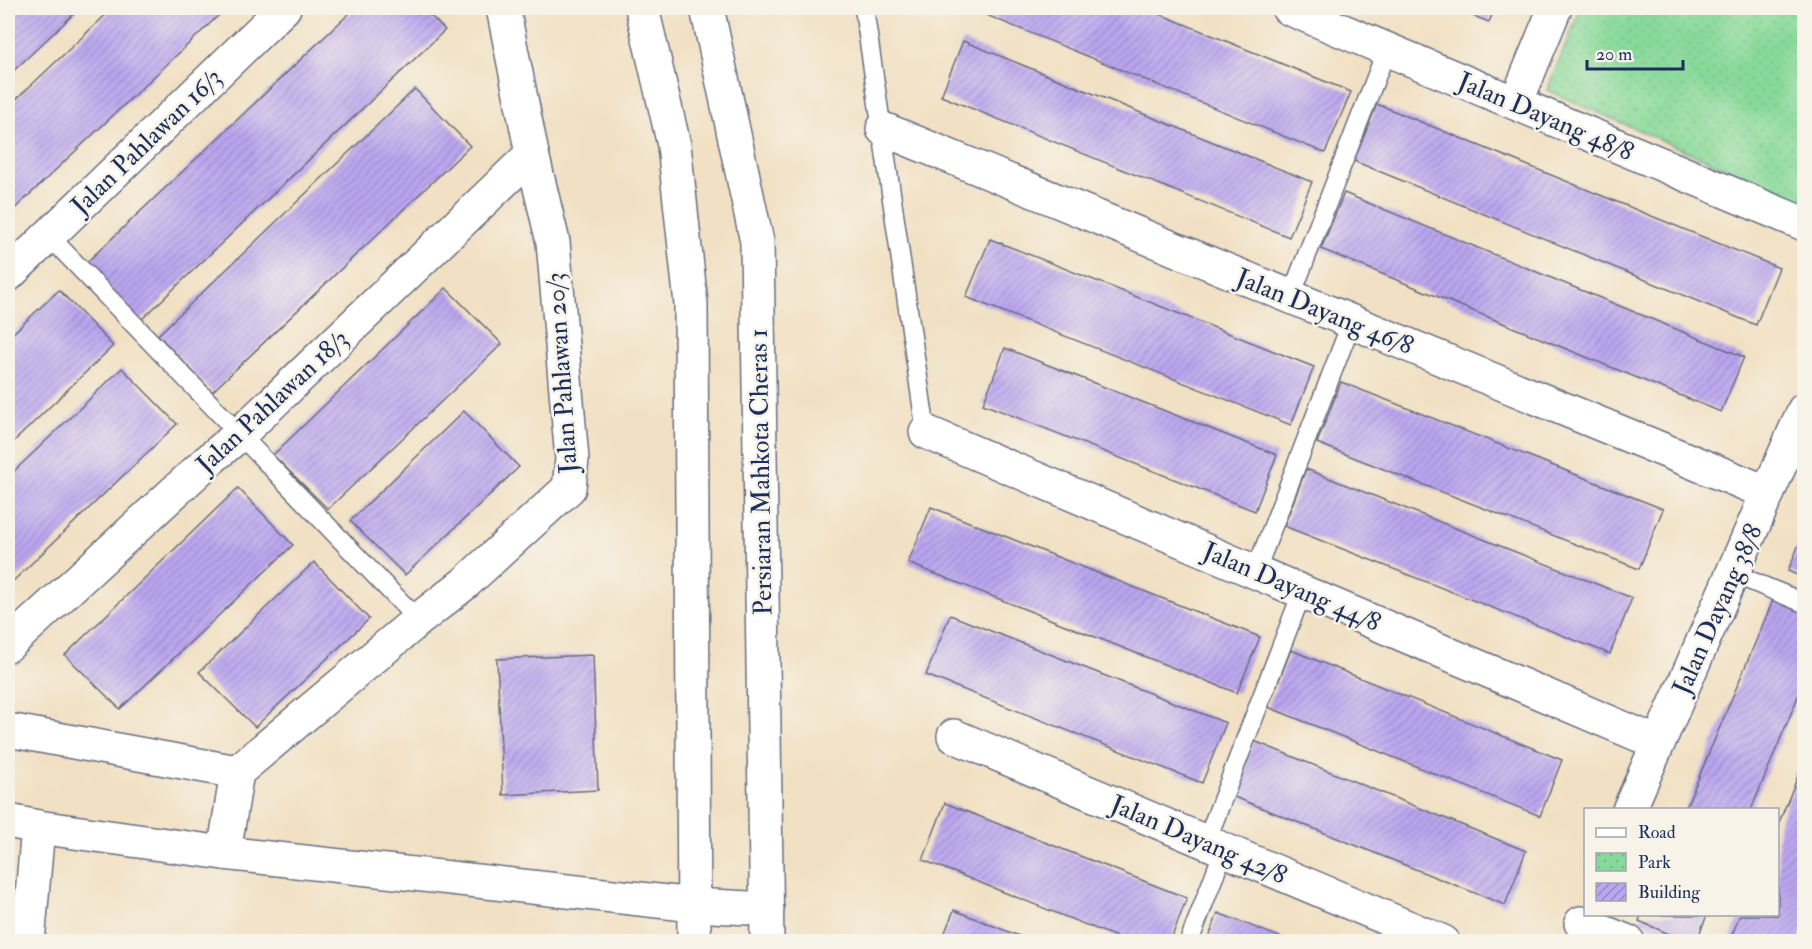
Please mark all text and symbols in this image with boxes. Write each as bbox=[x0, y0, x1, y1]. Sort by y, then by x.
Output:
scale bar bbox=[1587, 33, 1683, 71]
text: 20 m bbox=[1596, 43, 1632, 66]
street label: Jalan Pahlawan 16/3 bbox=[64, 62, 229, 222]
street label: Jalan Dayang 48/8 bbox=[1452, 65, 1638, 168]
street label: Jalan Dayang 46/8 bbox=[1230, 261, 1418, 362]
street label: Jalan Pahlawan 20/3 bbox=[539, 271, 585, 476]
street label: Jalan Pahlawan 18/3 bbox=[189, 323, 355, 481]
street label: Persiaran Mahkota Cheras 1 bbox=[742, 328, 780, 616]
street label: Jalan Dayang 38/8 bbox=[1666, 519, 1770, 701]
street label: Jalan Dayang 44/8 bbox=[1197, 535, 1385, 639]
street label: Jalan Dayang 42/8 bbox=[1105, 788, 1292, 892]
legend bbox=[1584, 808, 1779, 916]
text: Road bbox=[1638, 821, 1676, 844]
text: Park bbox=[1638, 851, 1671, 874]
text: Building bbox=[1638, 881, 1701, 904]

